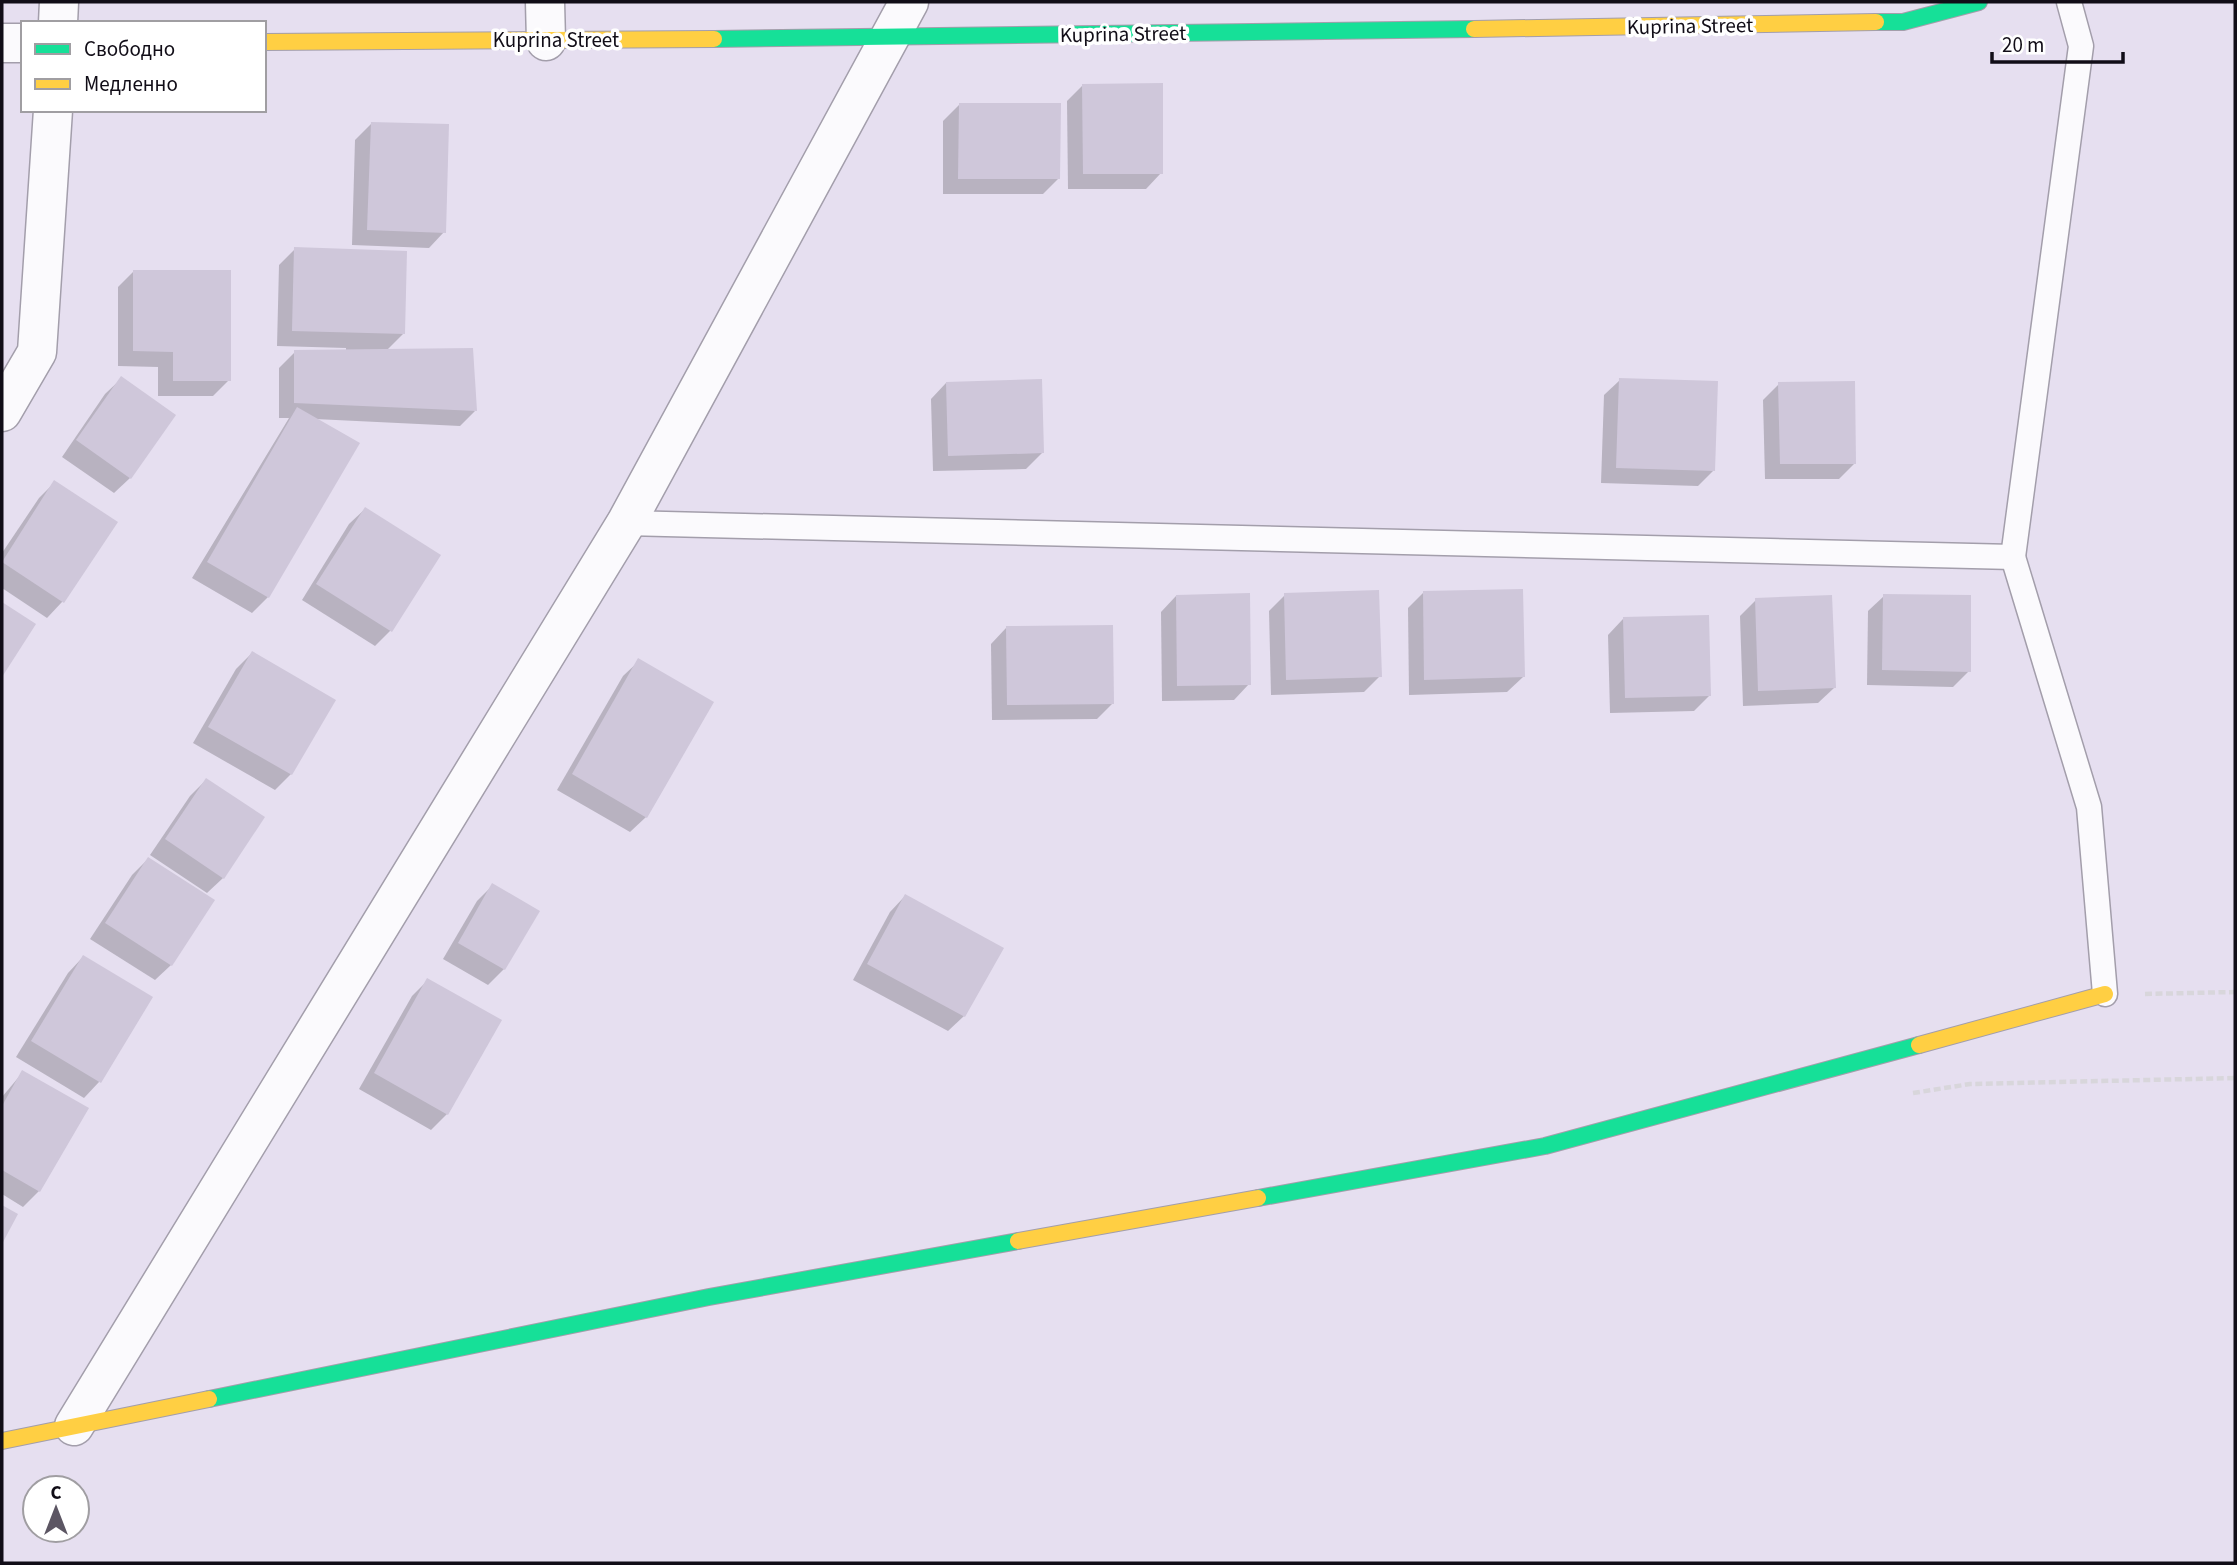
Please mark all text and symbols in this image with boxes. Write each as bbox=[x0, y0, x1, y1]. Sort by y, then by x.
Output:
street label: Kuprina Street bbox=[1627, 10, 1753, 42]
street label: Kuprina Street bbox=[1060, 18, 1186, 50]
legend bbox=[21, 21, 266, 112]
scale bar bbox=[1992, 21, 2123, 65]
street label: Kuprina Street bbox=[493, 25, 619, 55]
text: 20 m bbox=[2002, 30, 2044, 60]
text: Свободно bbox=[84, 34, 175, 64]
text: Медленно bbox=[84, 69, 178, 99]
north arrow bbox=[21, 1474, 91, 1544]
text: С bbox=[50, 1480, 62, 1507]

